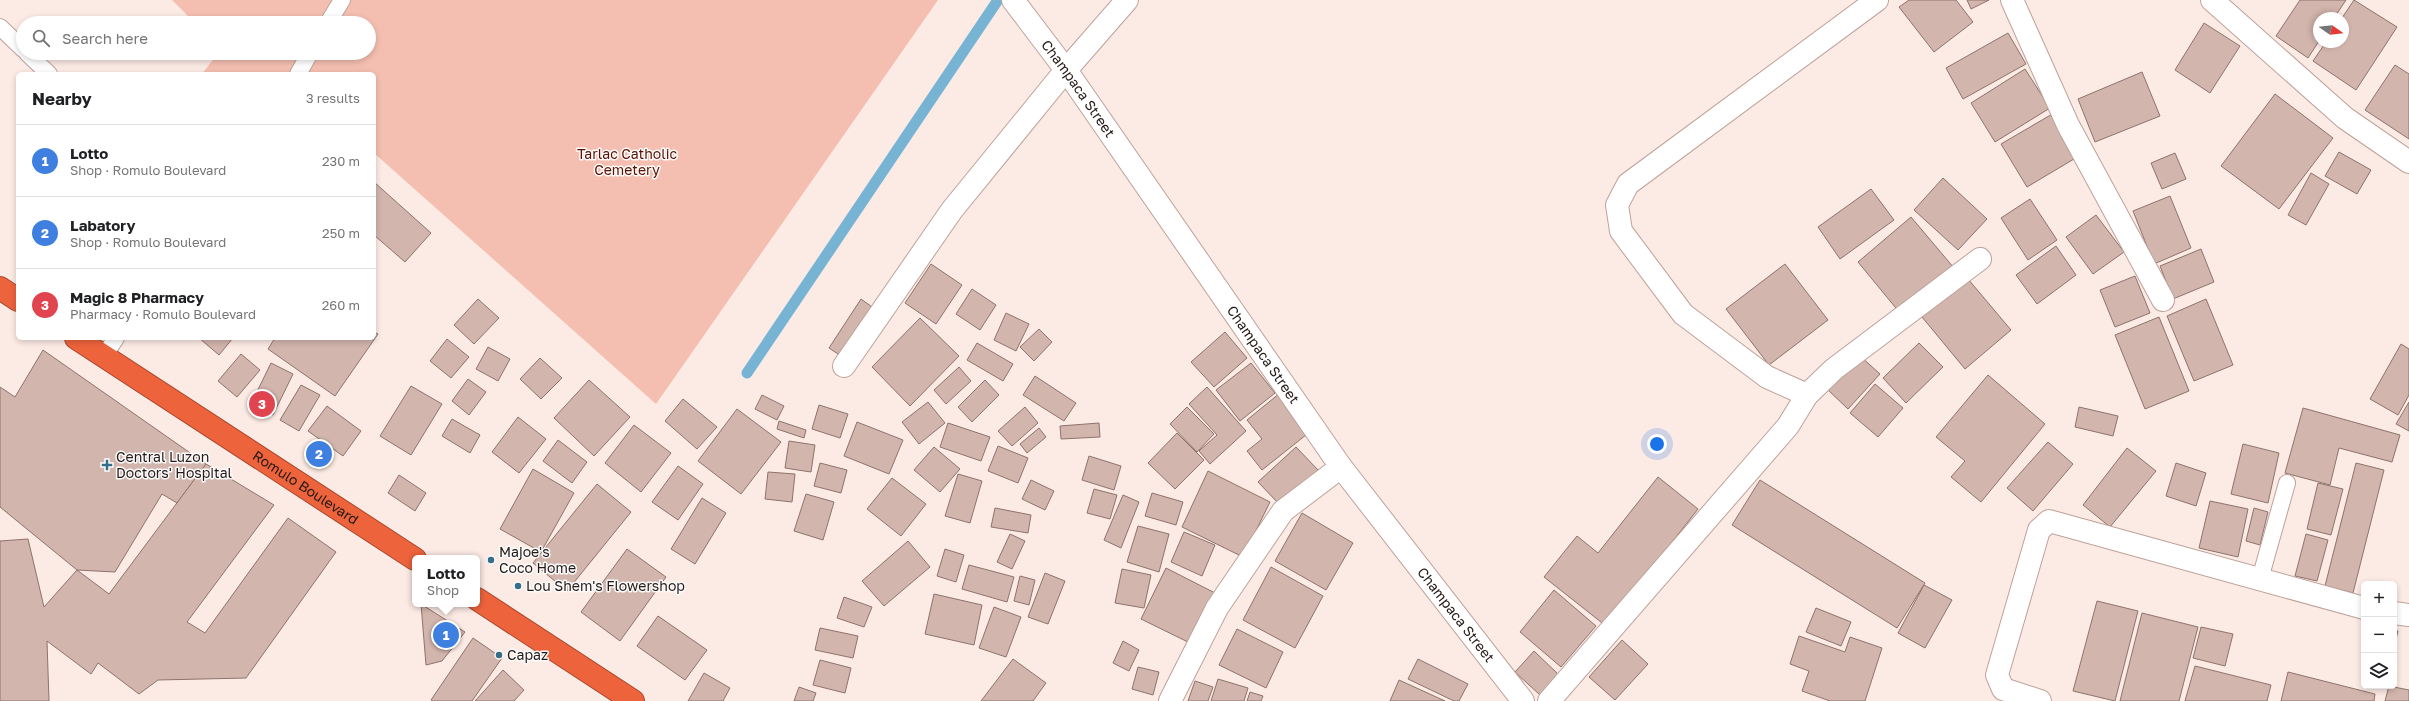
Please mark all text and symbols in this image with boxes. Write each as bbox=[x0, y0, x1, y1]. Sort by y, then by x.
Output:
north arrow bbox=[2313, 12, 2349, 48]
search box bbox=[16, 16, 376, 60]
icon: search bbox=[30, 27, 52, 49]
text: Search here bbox=[62, 29, 148, 47]
street label: Champaca Street bbox=[1038, 36, 1119, 140]
text: Nearby bbox=[32, 88, 92, 109]
text: 3 results bbox=[306, 90, 360, 106]
text: Lotto bbox=[70, 144, 108, 162]
park label: Tarlac Catholic Cemetery bbox=[577, 145, 677, 178]
text: 1 bbox=[42, 153, 48, 169]
text: 230 m bbox=[322, 153, 360, 169]
text: Shop · Romulo Boulevard bbox=[70, 162, 226, 178]
text: Labatory bbox=[70, 216, 136, 234]
text: 2 bbox=[41, 225, 49, 241]
text: 250 m bbox=[322, 225, 360, 241]
text: Shop · Romulo Boulevard bbox=[70, 234, 226, 250]
text: Magic 8 Pharmacy bbox=[70, 288, 204, 306]
text: 3 bbox=[41, 297, 49, 313]
text: 260 m bbox=[322, 297, 360, 313]
street label: Champaca Street bbox=[1224, 302, 1303, 407]
text: Pharmacy · Romulo Boulevard bbox=[70, 306, 256, 322]
pin: 3 bbox=[249, 389, 275, 419]
your location bbox=[1647, 434, 1667, 454]
pin: 2 bbox=[306, 439, 332, 469]
street label: Romulo Boulevard bbox=[250, 447, 362, 528]
place label: Central Luzon Doctors' Hospital bbox=[116, 448, 232, 481]
marker: Central Luzon Doctors' Hospital bbox=[101, 459, 113, 471]
place label: Majoe's Coco Home bbox=[499, 543, 576, 576]
popup bbox=[412, 555, 480, 607]
marker: Majoe's Coco Home bbox=[486, 555, 496, 565]
text: Lotto bbox=[427, 564, 465, 582]
street label: Champaca Street bbox=[1414, 564, 1499, 665]
place label: Lou Shem's Flowershop bbox=[526, 577, 685, 594]
marker: Lou Shem's Flowershop bbox=[513, 581, 523, 591]
map controls bbox=[2361, 581, 2397, 689]
button: + bbox=[2361, 581, 2397, 617]
text: Shop bbox=[427, 582, 459, 598]
button: − bbox=[2361, 617, 2397, 653]
pin: 1 bbox=[433, 620, 459, 650]
place label: Capaz bbox=[507, 646, 548, 663]
marker: Capaz bbox=[494, 650, 504, 660]
button: layers bbox=[2361, 653, 2397, 689]

